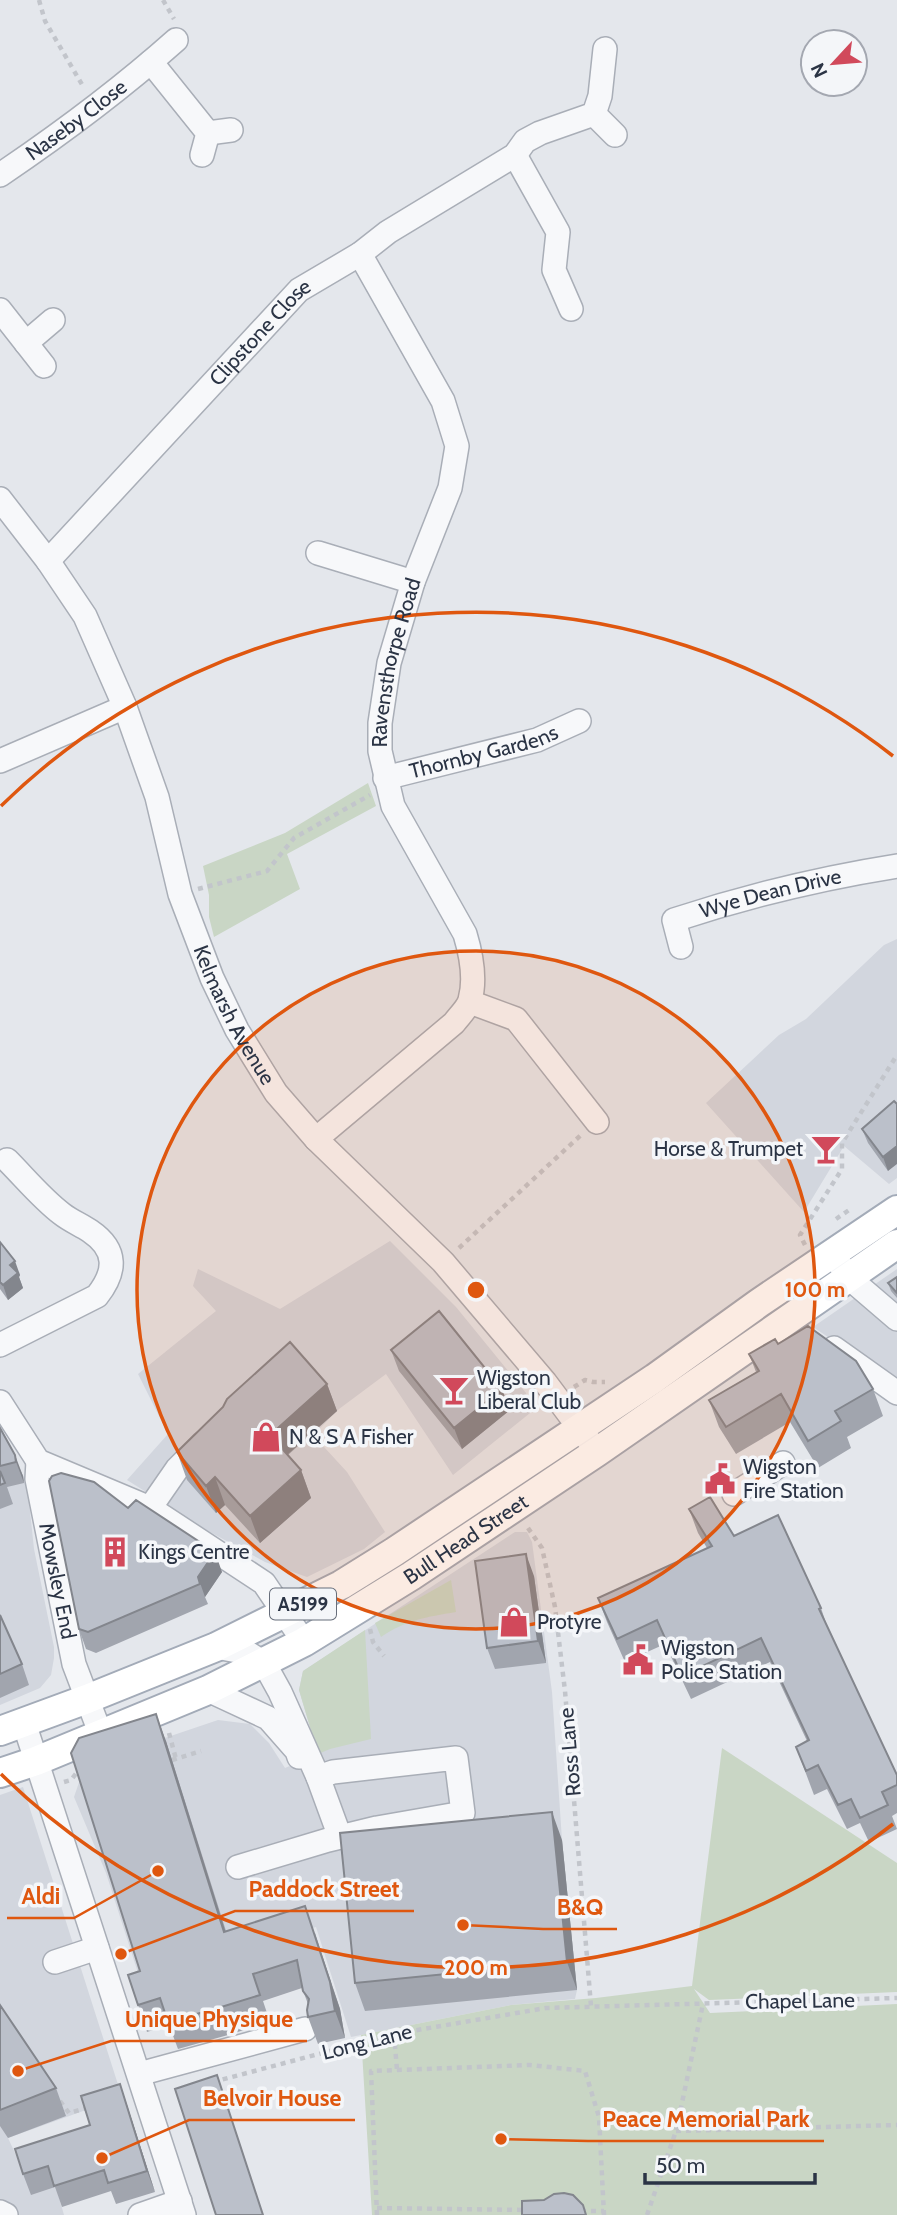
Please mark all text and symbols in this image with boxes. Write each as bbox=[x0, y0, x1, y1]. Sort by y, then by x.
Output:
north arrow bbox=[799, 28, 869, 98]
text: N bbox=[806, 59, 832, 81]
street label: Naseby Close bbox=[21, 74, 132, 165]
street label: Clipstone Close bbox=[204, 273, 315, 391]
street label: Ravensthorpe Road bbox=[367, 575, 426, 747]
street label: Thornby Gardens bbox=[407, 719, 562, 783]
street label: Wye Dean Drive bbox=[696, 863, 844, 923]
street label: Kelmarsh Avenue bbox=[189, 942, 281, 1089]
bar icon: Horse & Trumpet bbox=[809, 1132, 843, 1166]
place label: Horse & Trumpet bbox=[654, 1136, 803, 1161]
text: 100 m bbox=[785, 1277, 845, 1302]
centre of rings bbox=[464, 1278, 488, 1302]
place label: Wigston Liberal Club bbox=[477, 1365, 581, 1414]
bar icon: Wigston Liberal Club bbox=[437, 1373, 471, 1407]
shop icon: N & S A Fisher bbox=[249, 1420, 283, 1454]
place label: N & S A Fisher bbox=[289, 1424, 414, 1449]
place label: Wigston Fire Station bbox=[743, 1454, 844, 1503]
public building icon: Wigston Fire Station bbox=[703, 1462, 737, 1496]
street label: Bull Head Street bbox=[399, 1489, 532, 1589]
street label: Mowsley End bbox=[34, 1521, 82, 1641]
building icon: Kings Centre bbox=[98, 1535, 132, 1569]
place label: Kings Centre bbox=[138, 1539, 250, 1564]
road number: A5199 bbox=[270, 1588, 336, 1620]
shop icon: Protyre bbox=[497, 1605, 531, 1639]
place label: Protyre bbox=[537, 1609, 602, 1634]
place label: Wigston Police Station bbox=[661, 1635, 782, 1684]
public building icon: Wigston Police Station bbox=[621, 1643, 655, 1677]
street label: Ross Lane bbox=[553, 1706, 586, 1797]
callout: Paddock Street bbox=[235, 1867, 414, 1911]
callout: Aldi bbox=[7, 1874, 74, 1918]
text: Paddock Street bbox=[249, 1875, 400, 1903]
text: Aldi bbox=[22, 1882, 60, 1910]
callout: B&Q bbox=[543, 1885, 617, 1929]
text: B&Q bbox=[557, 1893, 603, 1921]
text: 200 m bbox=[444, 1955, 508, 1980]
street label: Chapel Lane bbox=[745, 1987, 855, 2014]
callout: Unique Physique bbox=[111, 1997, 307, 2041]
text: Unique Physique bbox=[125, 2005, 293, 2033]
street label: Long Lane bbox=[319, 2018, 415, 2065]
callout: Belvoir House bbox=[189, 2076, 355, 2120]
text: Belvoir House bbox=[203, 2084, 341, 2112]
callout: Peace Memorial Park bbox=[588, 2097, 824, 2141]
text: Peace Memorial Park bbox=[602, 2105, 811, 2133]
scale bar bbox=[645, 2142, 815, 2186]
text: 50 m bbox=[656, 2153, 705, 2178]

